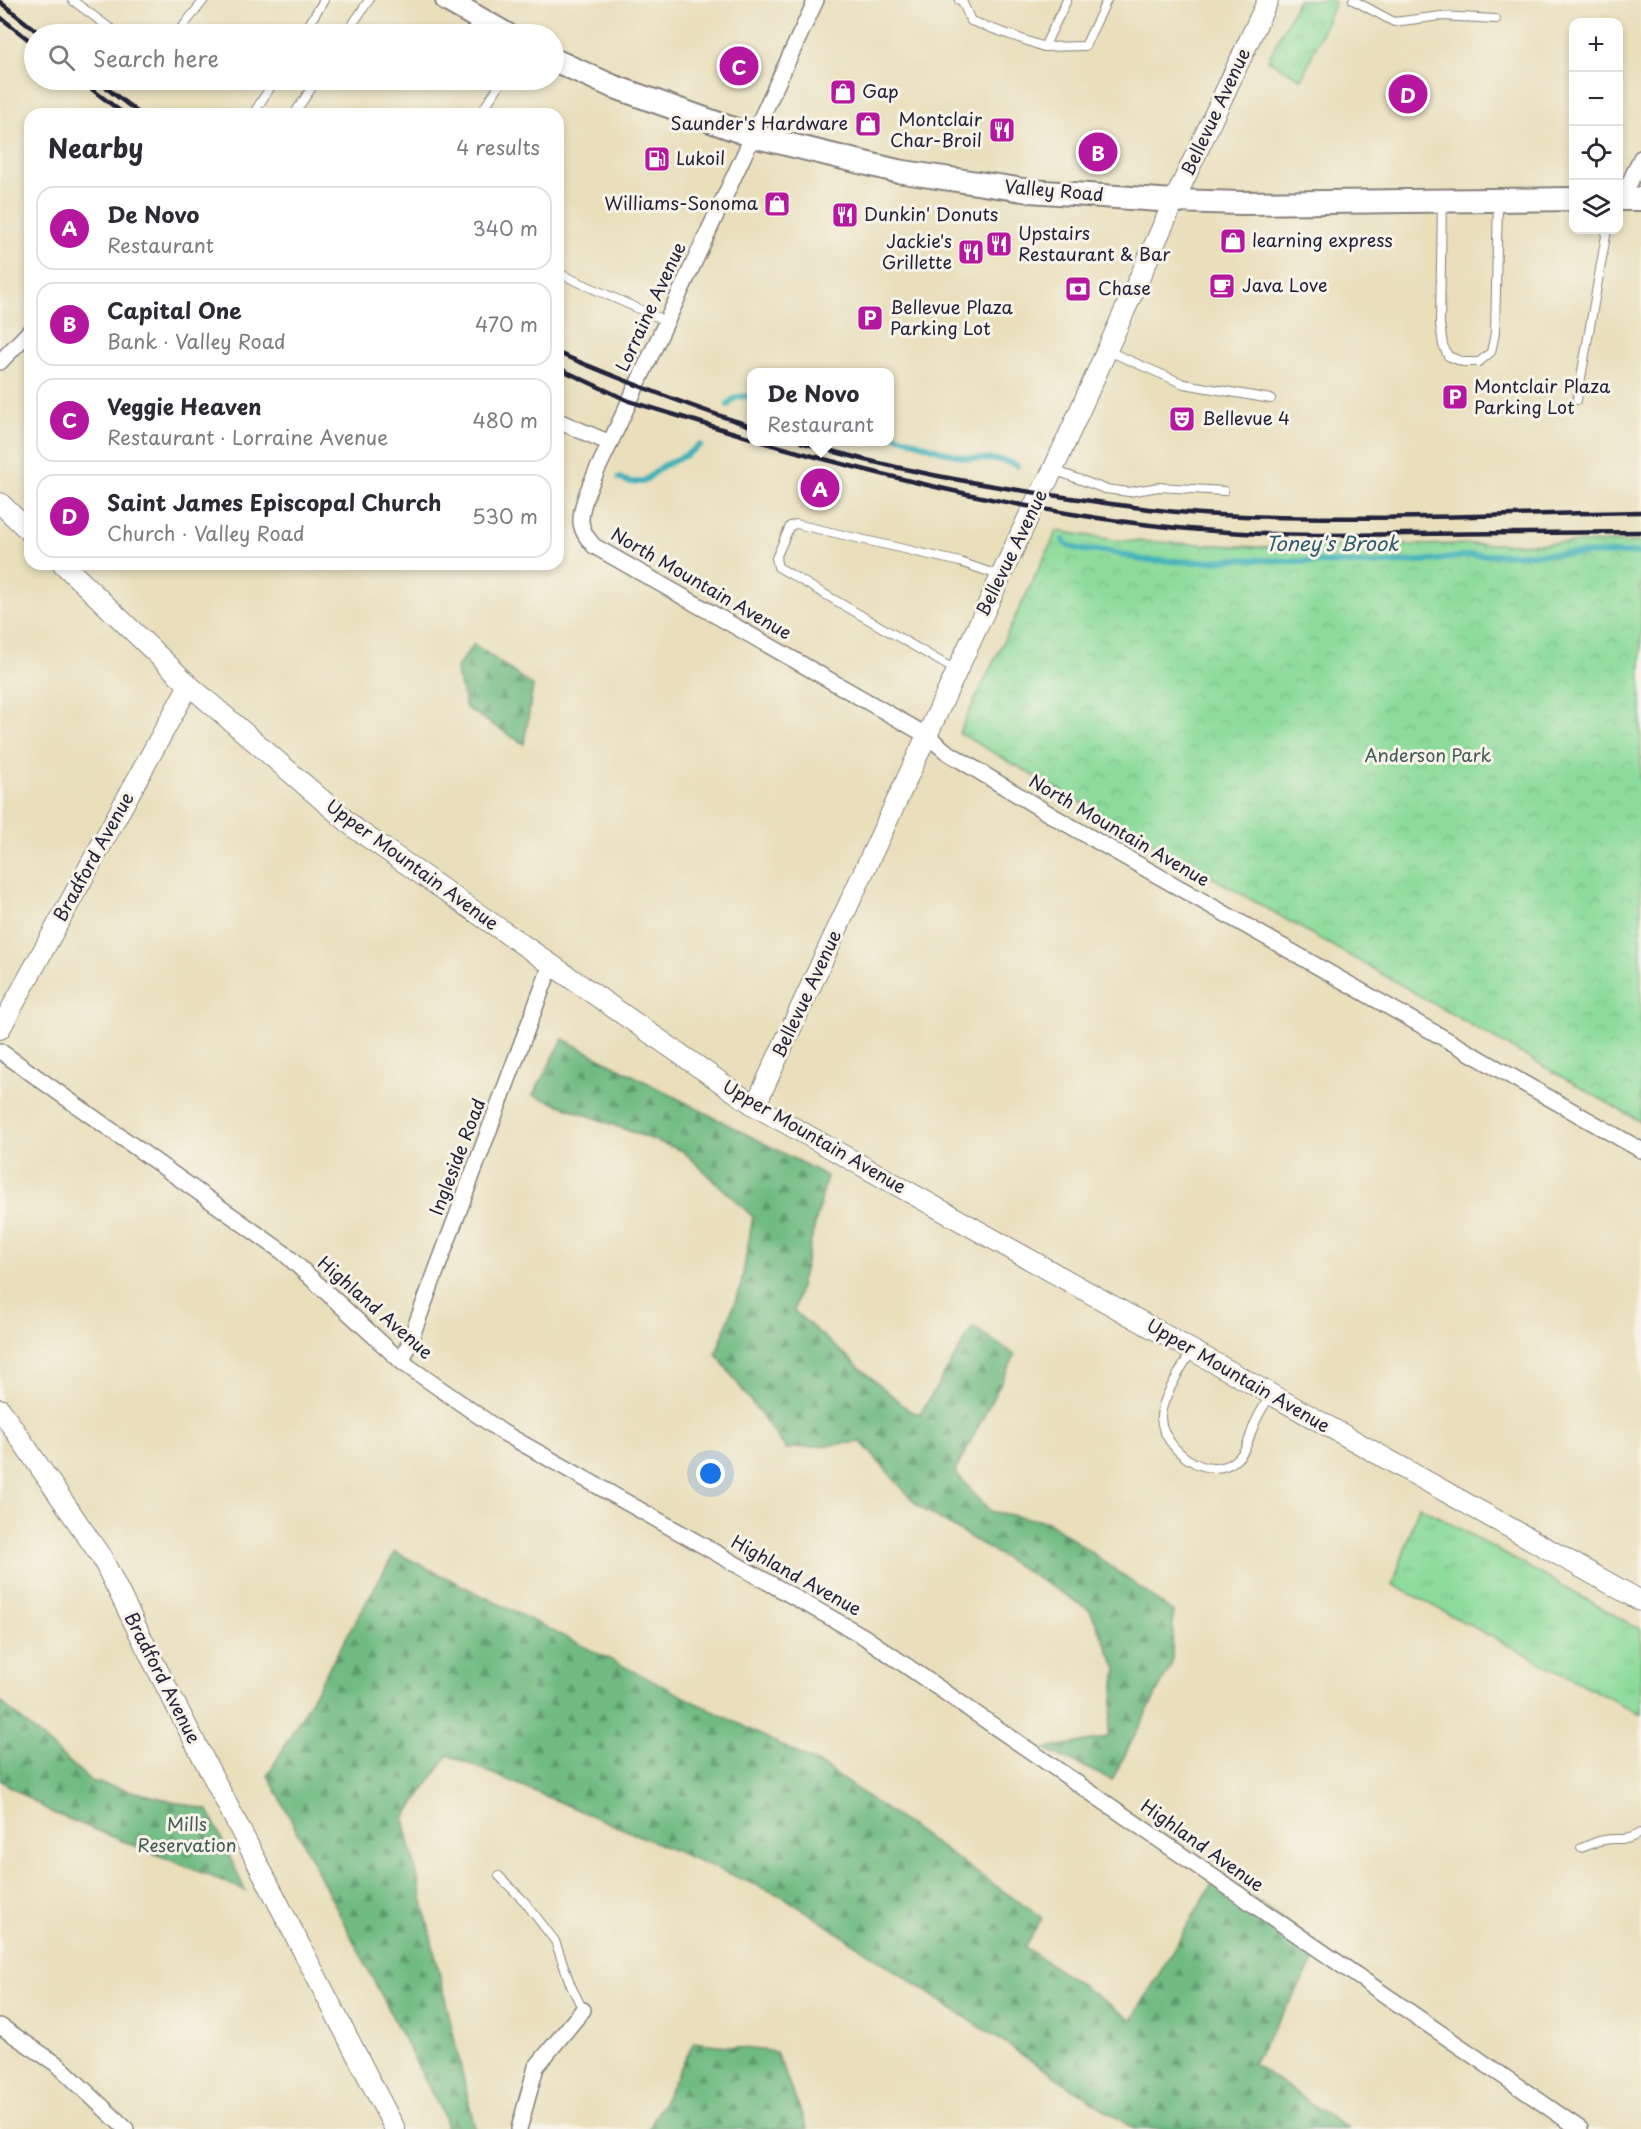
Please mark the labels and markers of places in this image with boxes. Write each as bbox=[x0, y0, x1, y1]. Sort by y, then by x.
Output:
pin: C bbox=[720, 44, 758, 88]
pin: D bbox=[1388, 72, 1428, 116]
shop icon: Gap bbox=[828, 77, 858, 107]
place label: Gap bbox=[862, 77, 899, 104]
place label: Montclair Char-Broil bbox=[890, 105, 983, 153]
place label: Saunder's Hardware bbox=[671, 109, 848, 136]
shop icon: Saunder's Hardware bbox=[853, 109, 883, 139]
restaurant icon: Montclair Char-Broil bbox=[987, 115, 1017, 145]
pin: B bbox=[1078, 130, 1118, 174]
fuel station icon: Lukoil bbox=[642, 144, 672, 174]
place label: Lukoil bbox=[676, 144, 725, 171]
place label: Williams-Sonoma bbox=[604, 189, 759, 216]
shop icon: Williams-Sonoma bbox=[762, 189, 792, 219]
restaurant icon: Dunkin' Donuts bbox=[830, 200, 860, 230]
place label: Dunkin' Donuts bbox=[864, 200, 998, 227]
place label: Upstairs Restaurant & Bar bbox=[1018, 219, 1171, 267]
shop icon: learning express bbox=[1218, 226, 1248, 256]
place label: learning express bbox=[1252, 226, 1393, 253]
place label: Jackie's Grillette bbox=[882, 227, 952, 275]
restaurant icon: Upstairs Restaurant & Bar bbox=[984, 229, 1014, 259]
restaurant icon: Jackie's Grillette bbox=[956, 237, 986, 267]
cafe icon: Java Love bbox=[1207, 271, 1237, 301]
place label: Java Love bbox=[1242, 271, 1327, 298]
bank icon: Chase bbox=[1063, 274, 1093, 304]
place label: Chase bbox=[1098, 274, 1151, 301]
place label: Bellevue Plaza Parking Lot bbox=[890, 293, 1014, 341]
parking icon: Bellevue Plaza Parking Lot bbox=[855, 303, 885, 333]
place label: Montclair Plaza Parking Lot bbox=[1474, 372, 1611, 420]
parking icon: Montclair Plaza Parking Lot bbox=[1440, 382, 1470, 412]
theatre icon: Bellevue 4 bbox=[1167, 404, 1197, 434]
place label: Bellevue 4 bbox=[1202, 404, 1290, 431]
pin: A bbox=[800, 466, 840, 510]

